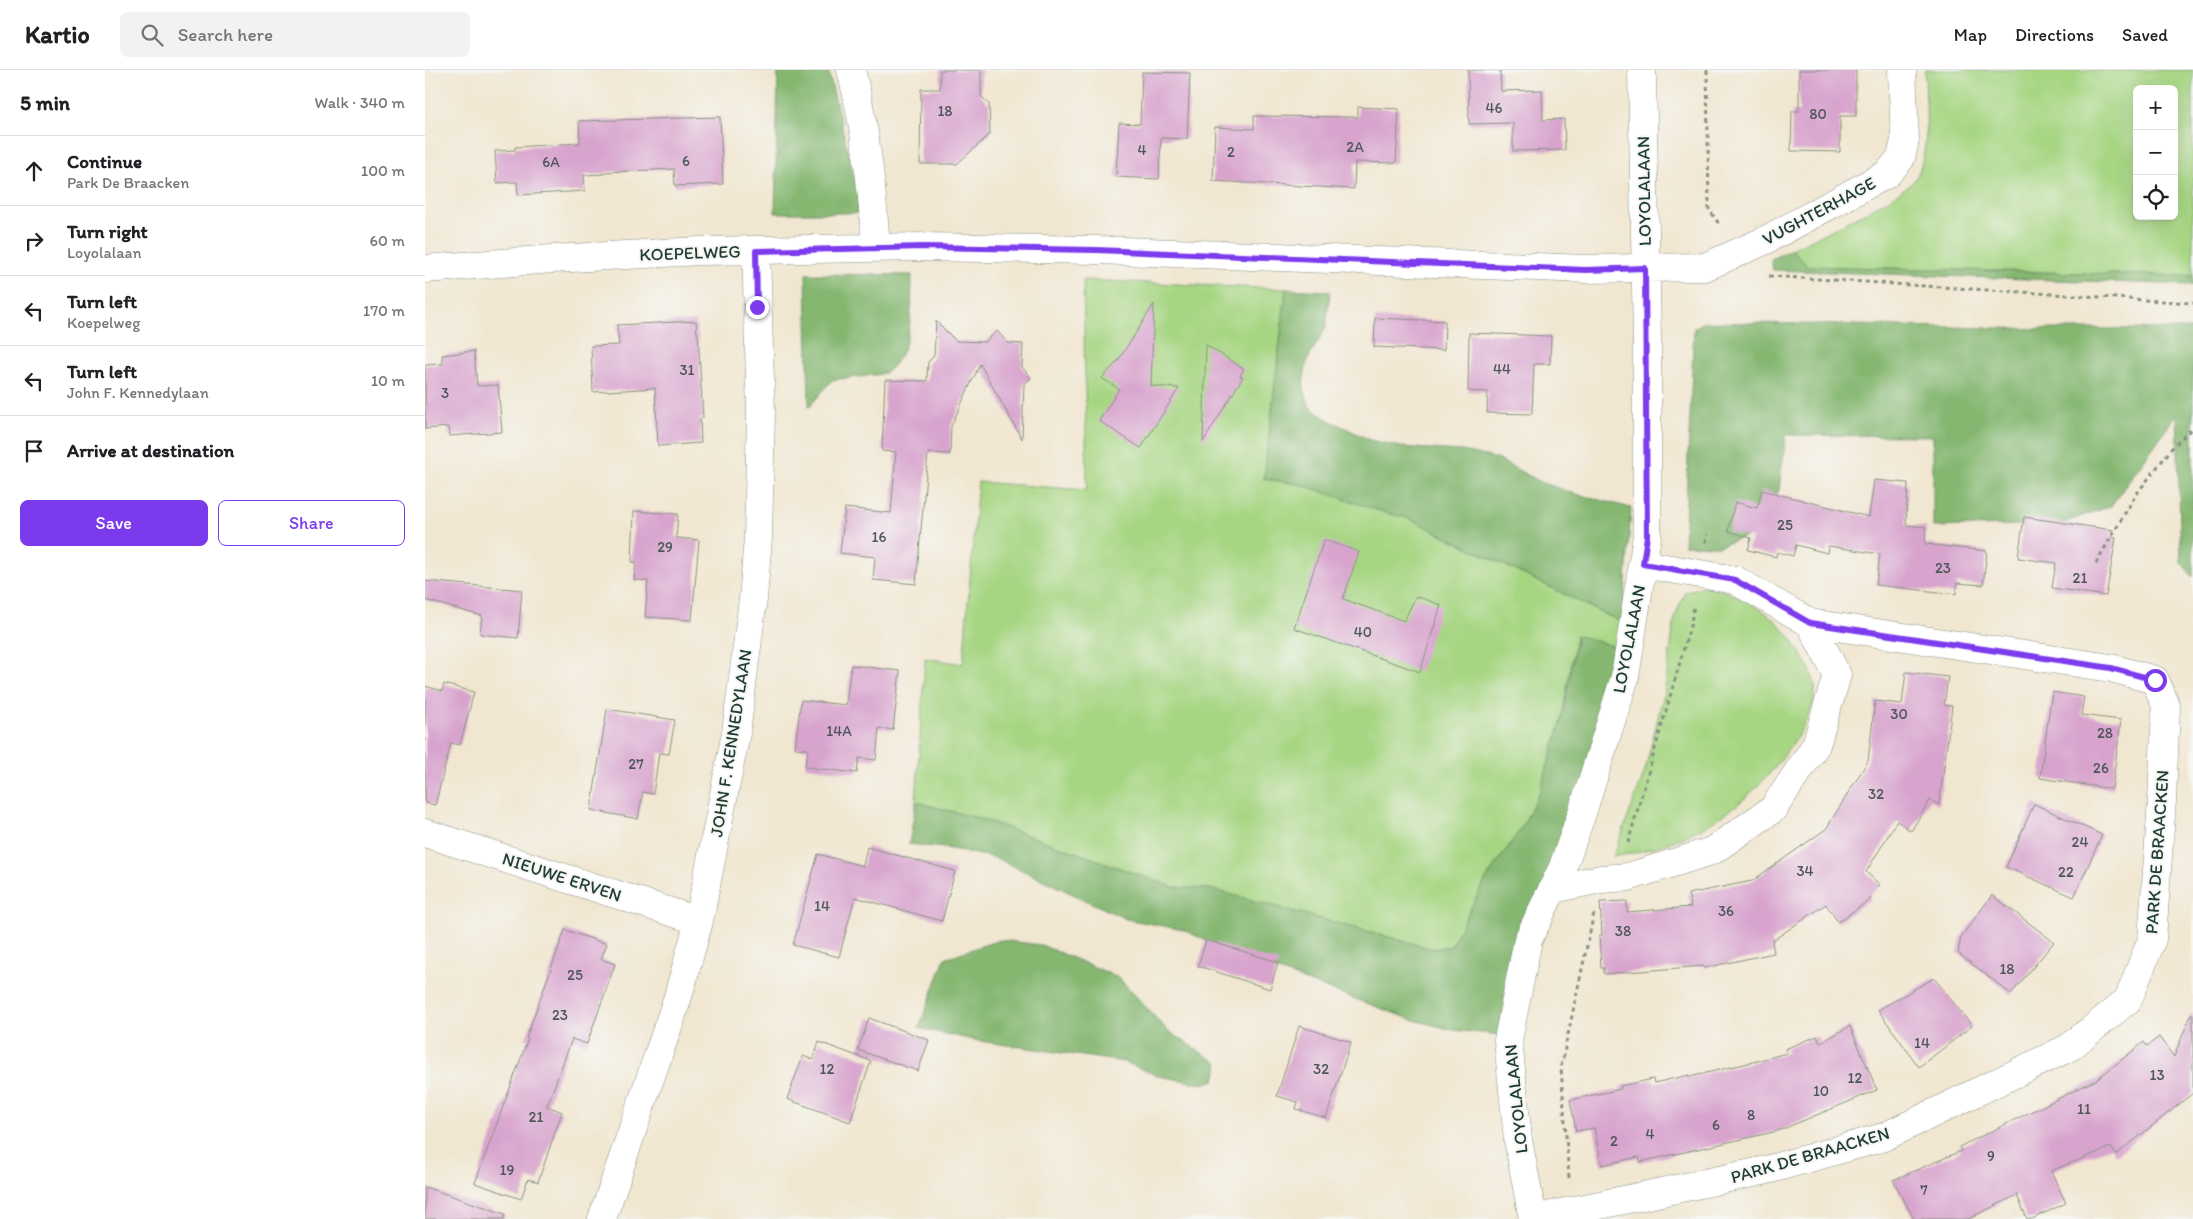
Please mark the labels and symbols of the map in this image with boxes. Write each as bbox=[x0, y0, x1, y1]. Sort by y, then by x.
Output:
house number: 46 bbox=[1486, 99, 1503, 117]
house number: 18 bbox=[937, 102, 953, 120]
house number: 80 bbox=[1809, 105, 1827, 123]
street label: LOYOLALAAN bbox=[1632, 136, 1656, 246]
house number: 2A bbox=[1346, 138, 1364, 156]
house number: 4 bbox=[1137, 141, 1147, 159]
house number: 2 bbox=[1227, 143, 1235, 161]
house number: 6 bbox=[682, 152, 690, 170]
house number: 6A bbox=[542, 153, 560, 171]
street label: VUGHTERHAGE bbox=[1759, 172, 1879, 250]
street label: KOEPELWEG bbox=[639, 240, 741, 266]
route end bbox=[746, 296, 769, 319]
house number: 44 bbox=[1493, 360, 1511, 378]
house number: 31 bbox=[679, 361, 695, 379]
house number: 3 bbox=[441, 384, 449, 402]
house number: 25 bbox=[1777, 516, 1793, 534]
house number: 16 bbox=[872, 528, 887, 546]
house number: 29 bbox=[657, 538, 673, 556]
house number: 23 bbox=[1935, 559, 1951, 577]
house number: 21 bbox=[2073, 569, 2087, 587]
street label: LOYOLALAAN bbox=[1608, 583, 1650, 695]
house number: 40 bbox=[1354, 623, 1372, 641]
street label: JOHN F. KENNEDYLAAN bbox=[705, 648, 757, 838]
route start bbox=[2144, 669, 2167, 692]
house number: 30 bbox=[1890, 705, 1908, 723]
house number: 14A bbox=[826, 722, 852, 740]
house number: 28 bbox=[2097, 724, 2113, 742]
house number: 27 bbox=[628, 755, 644, 773]
house number: 26 bbox=[2093, 759, 2109, 777]
street label: PARK DE BRAACKEN bbox=[2140, 769, 2174, 935]
house number: 32 bbox=[1868, 785, 1884, 803]
house number: 24 bbox=[2072, 833, 2088, 851]
street label: NIEUWE ERVEN bbox=[500, 847, 624, 907]
house number: 34 bbox=[1796, 862, 1814, 880]
house number: 22 bbox=[2058, 863, 2074, 881]
house number: 14 bbox=[814, 897, 830, 915]
house number: 36 bbox=[1718, 902, 1734, 920]
house number: 38 bbox=[1615, 922, 1631, 940]
house number: 18 bbox=[1999, 960, 2015, 978]
house number: 25 bbox=[567, 966, 583, 984]
house number: 23 bbox=[552, 1006, 568, 1024]
house number: 14 bbox=[1914, 1034, 1930, 1052]
street label: LOYOLALAAN bbox=[1499, 1043, 1533, 1155]
house number: 12 bbox=[820, 1060, 835, 1078]
house number: 32 bbox=[1313, 1060, 1329, 1078]
house number: 13 bbox=[2149, 1066, 2165, 1084]
house number: 12 bbox=[1848, 1069, 1863, 1087]
house number: 10 bbox=[1813, 1082, 1829, 1100]
house number: 11 bbox=[2077, 1100, 2091, 1118]
house number: 8 bbox=[1747, 1106, 1755, 1124]
house number: 21 bbox=[529, 1108, 543, 1126]
house number: 6 bbox=[1712, 1116, 1720, 1134]
street label: PARK DE BRAACKEN bbox=[1728, 1122, 1892, 1188]
house number: 4 bbox=[1645, 1125, 1655, 1143]
house number: 2 bbox=[1610, 1132, 1618, 1150]
house number: 9 bbox=[1987, 1147, 1995, 1165]
house number: 19 bbox=[500, 1161, 515, 1179]
house number: 7 bbox=[1920, 1181, 1928, 1199]

